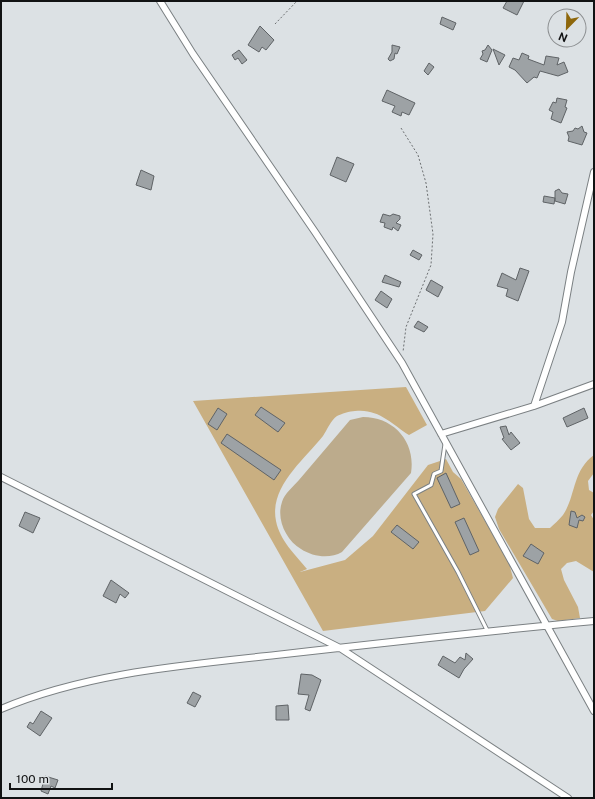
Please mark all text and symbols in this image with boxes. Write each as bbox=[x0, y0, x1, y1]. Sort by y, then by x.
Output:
north arrow bbox=[547, 8, 587, 48]
text: N bbox=[557, 30, 569, 44]
scale bar bbox=[10, 765, 112, 791]
text: 100 m bbox=[16, 772, 49, 786]

